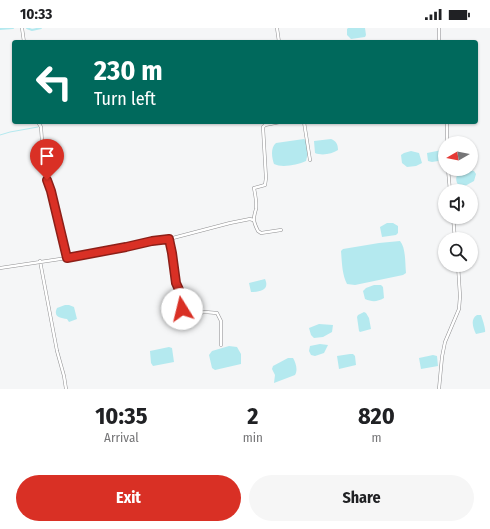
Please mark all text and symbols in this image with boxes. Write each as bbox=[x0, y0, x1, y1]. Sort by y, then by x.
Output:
text: 10:33 bbox=[20, 5, 52, 23]
text: 230 m bbox=[94, 54, 163, 87]
icon: left bbox=[28, 56, 80, 108]
text: Turn left bbox=[94, 88, 156, 110]
north arrow bbox=[438, 136, 478, 176]
map controls bbox=[438, 136, 478, 272]
pin bbox=[30, 139, 64, 180]
icon: arrive bbox=[36, 145, 58, 167]
button: sound bbox=[438, 184, 478, 224]
button: search bbox=[438, 232, 478, 272]
position arrow bbox=[161, 288, 203, 330]
text: 10:35 bbox=[95, 402, 147, 430]
text: 2 bbox=[247, 402, 258, 430]
text: 820 bbox=[358, 402, 395, 430]
text: Arrival bbox=[104, 430, 139, 445]
text: min bbox=[243, 430, 263, 445]
text: m bbox=[371, 430, 381, 445]
button: Exit bbox=[16, 475, 241, 521]
button: Share bbox=[249, 475, 474, 521]

